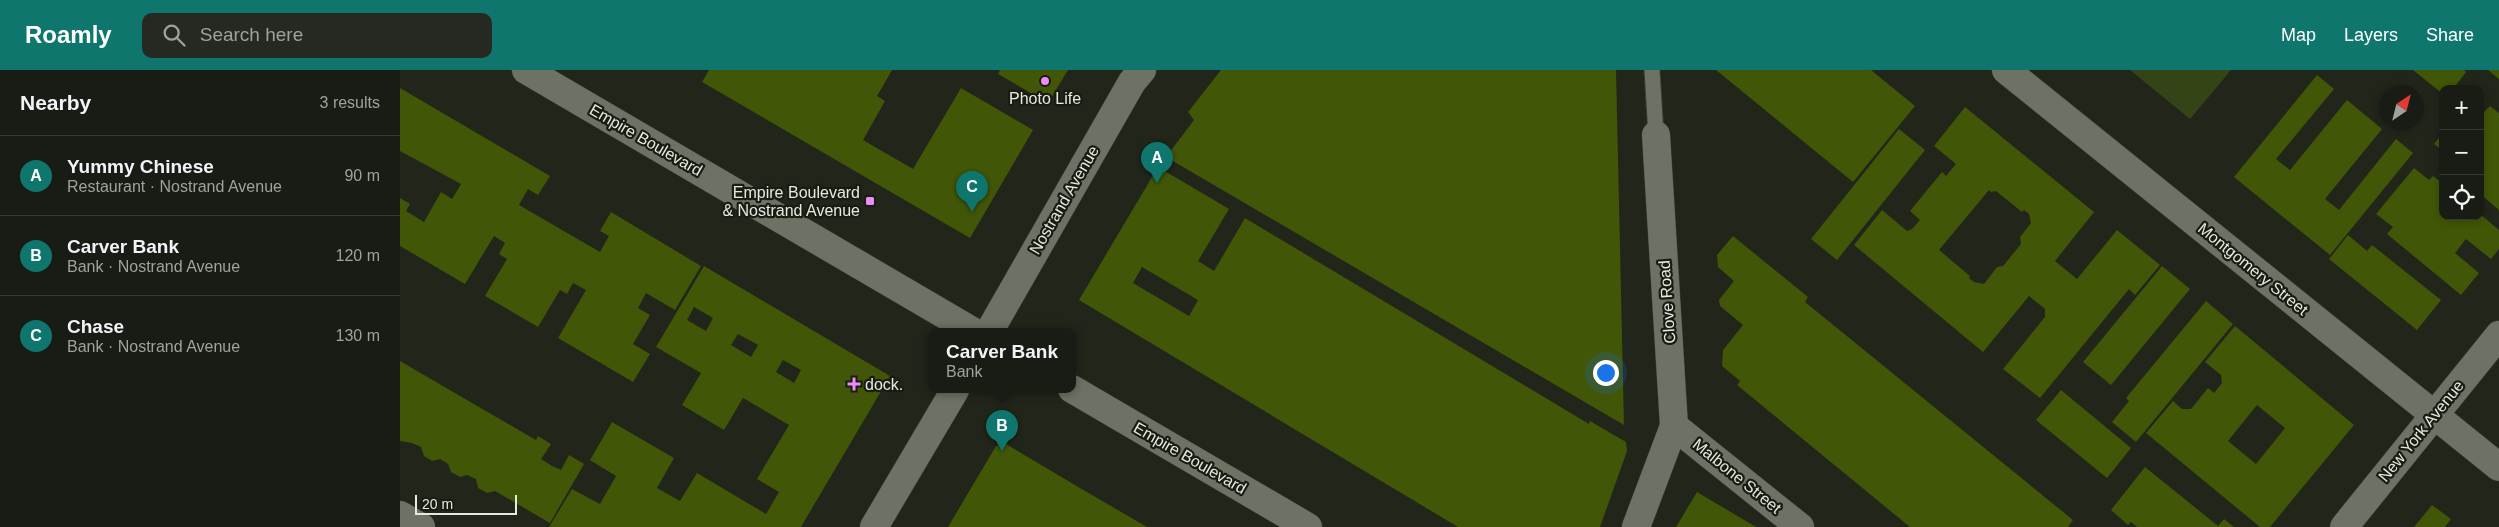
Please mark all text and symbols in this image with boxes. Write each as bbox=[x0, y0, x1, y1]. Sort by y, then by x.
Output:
search box bbox=[142, 13, 492, 58]
text: Roamly bbox=[25, 21, 112, 48]
icon: search bbox=[160, 21, 188, 49]
text: Search here bbox=[200, 24, 303, 45]
text: Map bbox=[2281, 25, 2316, 45]
text: Layers bbox=[2344, 25, 2398, 45]
text: Share bbox=[2426, 25, 2474, 45]
marker: Photo Life bbox=[1039, 75, 1051, 87]
north arrow bbox=[2379, 85, 2424, 130]
map controls bbox=[2439, 85, 2484, 220]
button: + bbox=[2439, 85, 2484, 130]
place label: Photo Life bbox=[1009, 90, 1081, 107]
text: Nearby bbox=[20, 91, 91, 114]
text: 3 results bbox=[320, 94, 380, 111]
street label: Empire Boulevard bbox=[587, 101, 705, 179]
button: − bbox=[2439, 130, 2484, 175]
pin: A bbox=[1141, 142, 1173, 183]
street label: Nostrand Avenue bbox=[1026, 143, 1102, 257]
text: Yummy Chinese bbox=[67, 156, 214, 177]
text: A bbox=[30, 167, 42, 184]
text: 90 m bbox=[344, 167, 380, 184]
pin: C bbox=[956, 171, 988, 212]
button: locate bbox=[2439, 175, 2484, 220]
text: Restaurant · Nostrand Avenue bbox=[67, 178, 282, 195]
place label: Empire Boulevard & Nostrand Avenue bbox=[722, 184, 860, 219]
marker: Empire Boulevard & Nostrand Avenue bbox=[864, 195, 876, 207]
street label: Montgomery Street bbox=[2195, 220, 2312, 319]
text: Carver Bank bbox=[67, 236, 179, 257]
text: B bbox=[30, 247, 42, 264]
text: 120 m bbox=[336, 247, 380, 264]
text: Bank · Nostrand Avenue bbox=[67, 258, 240, 275]
street label: Clove Road bbox=[1656, 260, 1678, 344]
text: Chase bbox=[67, 316, 124, 337]
text: C bbox=[30, 327, 42, 344]
text: 130 m bbox=[336, 327, 380, 344]
popup bbox=[928, 328, 1076, 393]
text: Bank · Nostrand Avenue bbox=[67, 338, 240, 355]
text: Carver Bank bbox=[946, 341, 1058, 362]
your location bbox=[1593, 360, 1619, 386]
text: Bank bbox=[946, 363, 982, 380]
place label: dock. bbox=[865, 376, 903, 393]
marker: dock. bbox=[847, 377, 861, 391]
street label: New York Avenue bbox=[2375, 377, 2467, 485]
pin: B bbox=[986, 410, 1018, 451]
street label: Empire Boulevard bbox=[1131, 419, 1249, 497]
street label: Malbone Street bbox=[1689, 435, 1785, 517]
scale bar bbox=[415, 492, 518, 515]
text: 20 m bbox=[422, 496, 453, 512]

